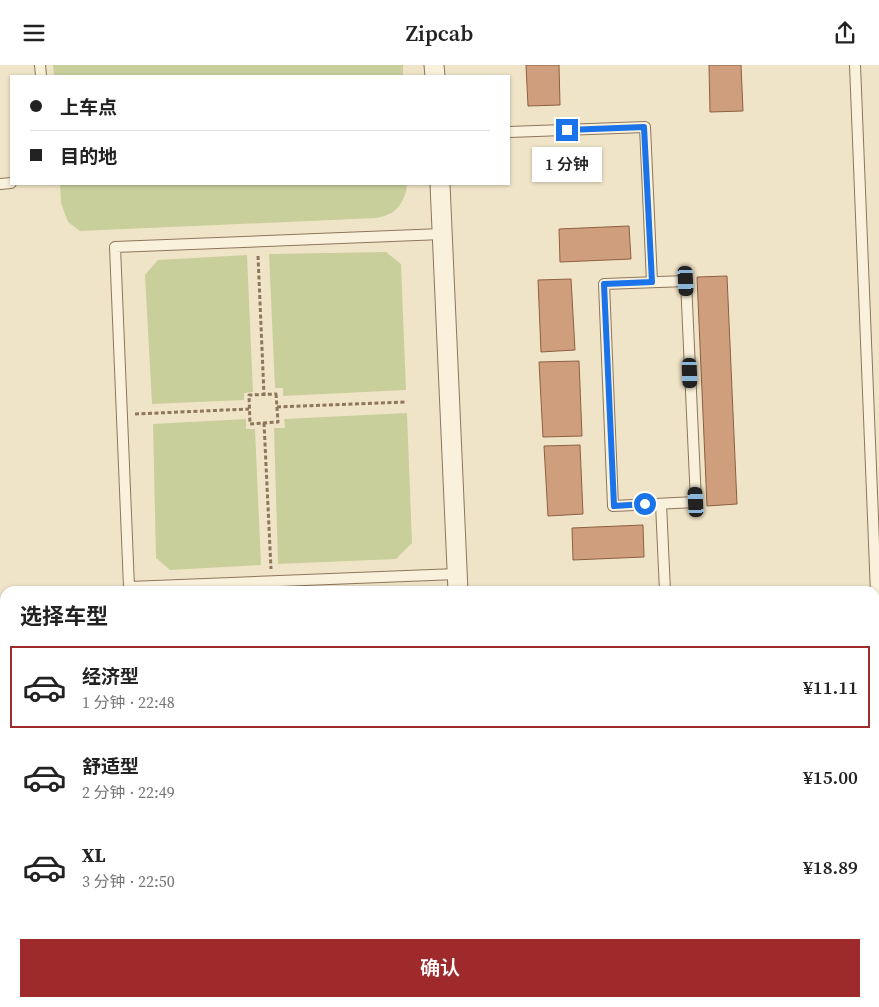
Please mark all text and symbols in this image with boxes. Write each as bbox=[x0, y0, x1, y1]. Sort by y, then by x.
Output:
text: Zipcab bbox=[406, 18, 473, 48]
icon: menu bbox=[20, 19, 48, 47]
icon: share bbox=[831, 19, 859, 47]
text: 上车点 bbox=[60, 94, 117, 120]
route end bbox=[556, 119, 578, 141]
text: 目的地 bbox=[60, 143, 117, 169]
callout: 1 分钟 bbox=[532, 147, 602, 183]
text: 1 分钟 bbox=[545, 153, 589, 175]
car bbox=[677, 266, 694, 296]
car bbox=[681, 358, 698, 388]
car bbox=[687, 487, 704, 517]
route start bbox=[634, 493, 656, 515]
text: 选择车型 bbox=[20, 601, 108, 631]
text: 经济型 bbox=[82, 663, 139, 689]
icon: car bbox=[22, 665, 67, 710]
text: ¥11.11 bbox=[803, 674, 858, 700]
text: 1 分钟 · 22:48 bbox=[82, 691, 175, 713]
text: 舒适型 bbox=[82, 753, 139, 779]
icon: car bbox=[22, 755, 67, 800]
text: ¥15.00 bbox=[803, 764, 858, 790]
text: 2 分钟 · 22:49 bbox=[82, 781, 175, 803]
text: XL bbox=[82, 842, 105, 868]
icon: car bbox=[22, 845, 67, 890]
text: ¥18.89 bbox=[803, 854, 858, 880]
text: 3 分钟 · 22:50 bbox=[82, 870, 175, 892]
button: 确认 bbox=[20, 939, 860, 997]

